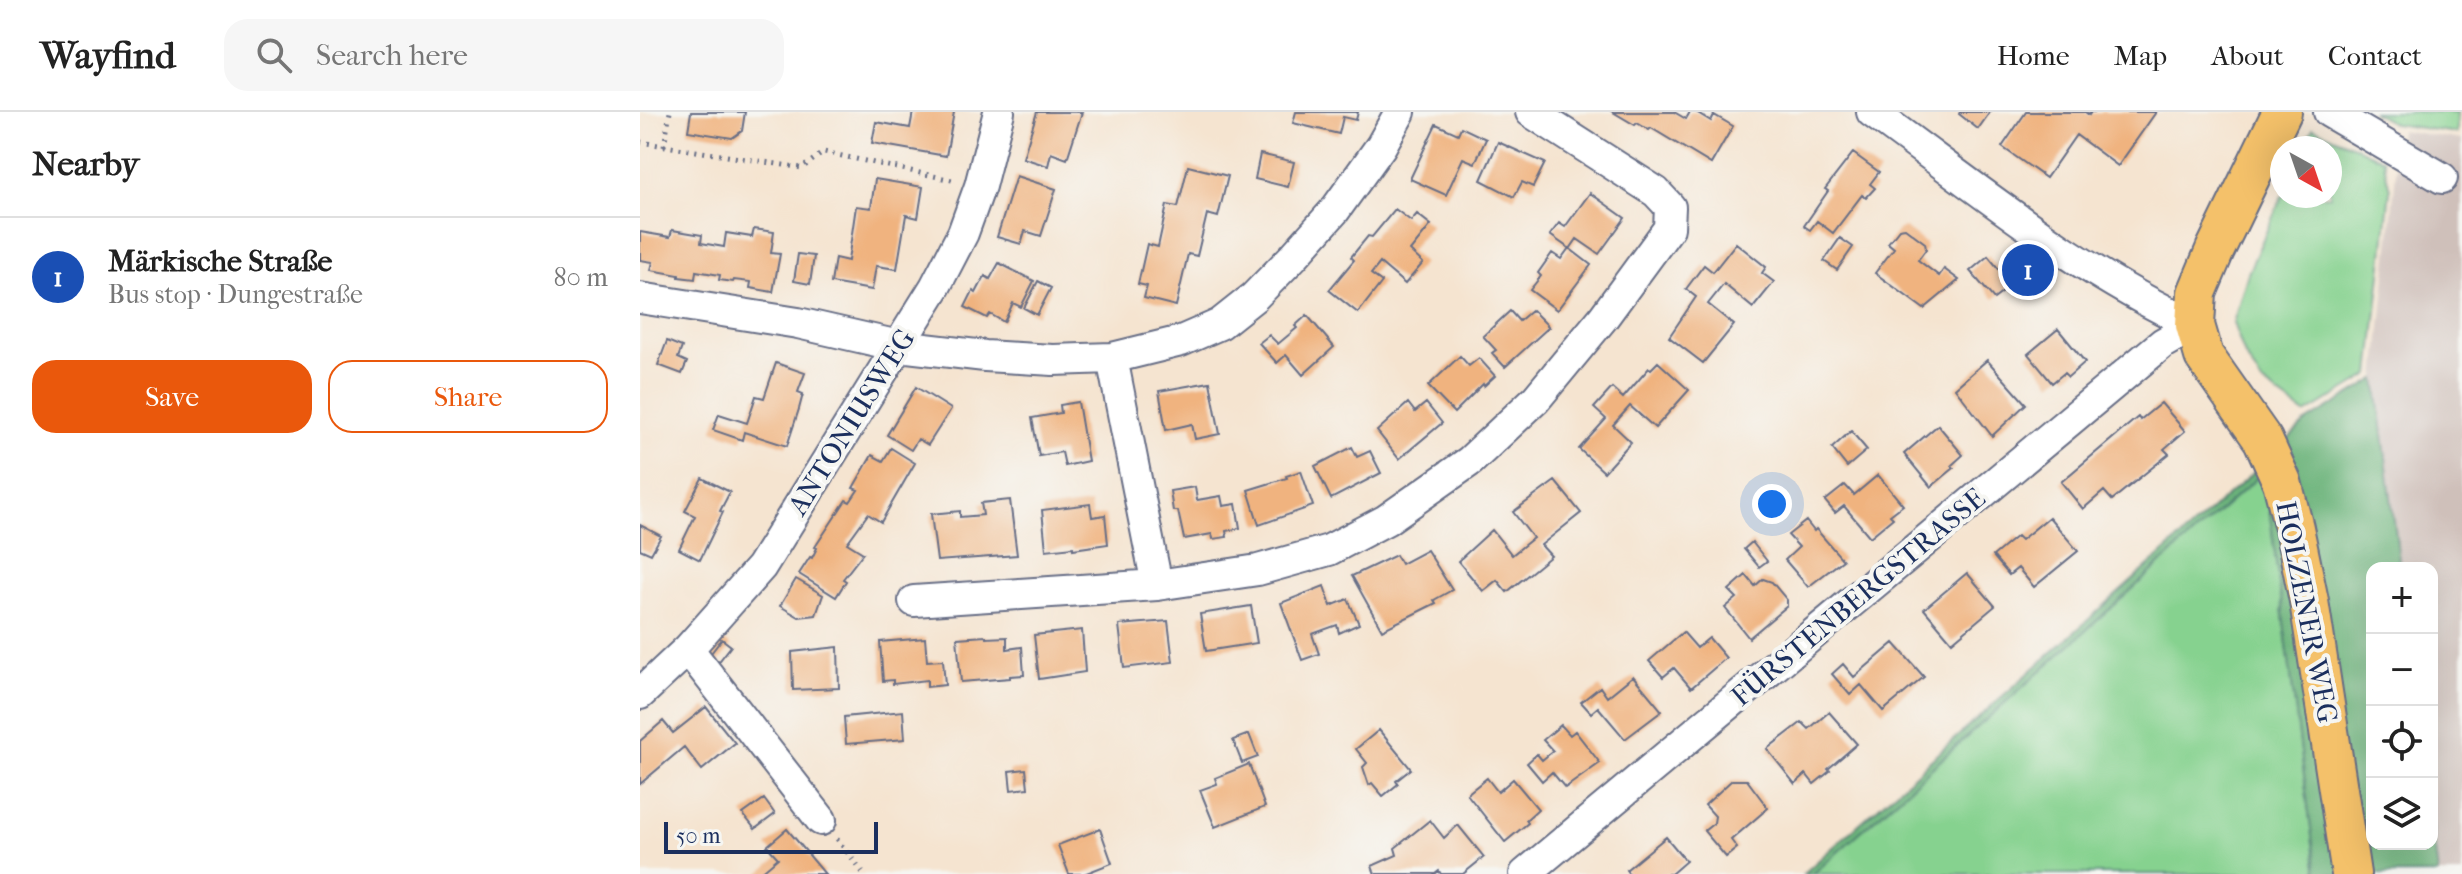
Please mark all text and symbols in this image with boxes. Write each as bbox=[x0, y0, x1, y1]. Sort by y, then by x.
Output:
search box bbox=[224, 19, 784, 91]
text: Wayfind bbox=[40, 33, 176, 78]
icon: search bbox=[252, 33, 296, 77]
text: Search here bbox=[316, 38, 468, 73]
text: Home bbox=[1997, 39, 2070, 72]
text: Map bbox=[2114, 39, 2167, 72]
text: About bbox=[2211, 39, 2284, 72]
text: Contact bbox=[2328, 39, 2422, 72]
north arrow bbox=[2270, 136, 2342, 208]
text: Nearby bbox=[32, 144, 139, 184]
pin: 1 bbox=[2002, 240, 2054, 300]
text: Märkische Straße bbox=[108, 244, 332, 279]
text: 1 bbox=[53, 262, 63, 293]
text: 80 m bbox=[553, 262, 608, 293]
text: Bus stop · Dungestraße bbox=[108, 279, 363, 310]
street label: ANTONIUSWEG bbox=[780, 323, 921, 522]
button: Save bbox=[32, 360, 312, 433]
button: Share bbox=[328, 360, 608, 433]
street label: FÜRSTENBERGSTRASSE bbox=[1724, 481, 1992, 713]
your location bbox=[1752, 484, 1792, 524]
street label: HOLZENER WEG bbox=[2269, 498, 2345, 726]
map controls bbox=[2366, 562, 2438, 850]
button: + bbox=[2366, 562, 2438, 634]
button: − bbox=[2366, 634, 2438, 706]
button: locate bbox=[2366, 706, 2438, 778]
button: layers bbox=[2366, 778, 2438, 850]
scale bar bbox=[664, 818, 878, 854]
text: 50 m bbox=[676, 823, 721, 849]

